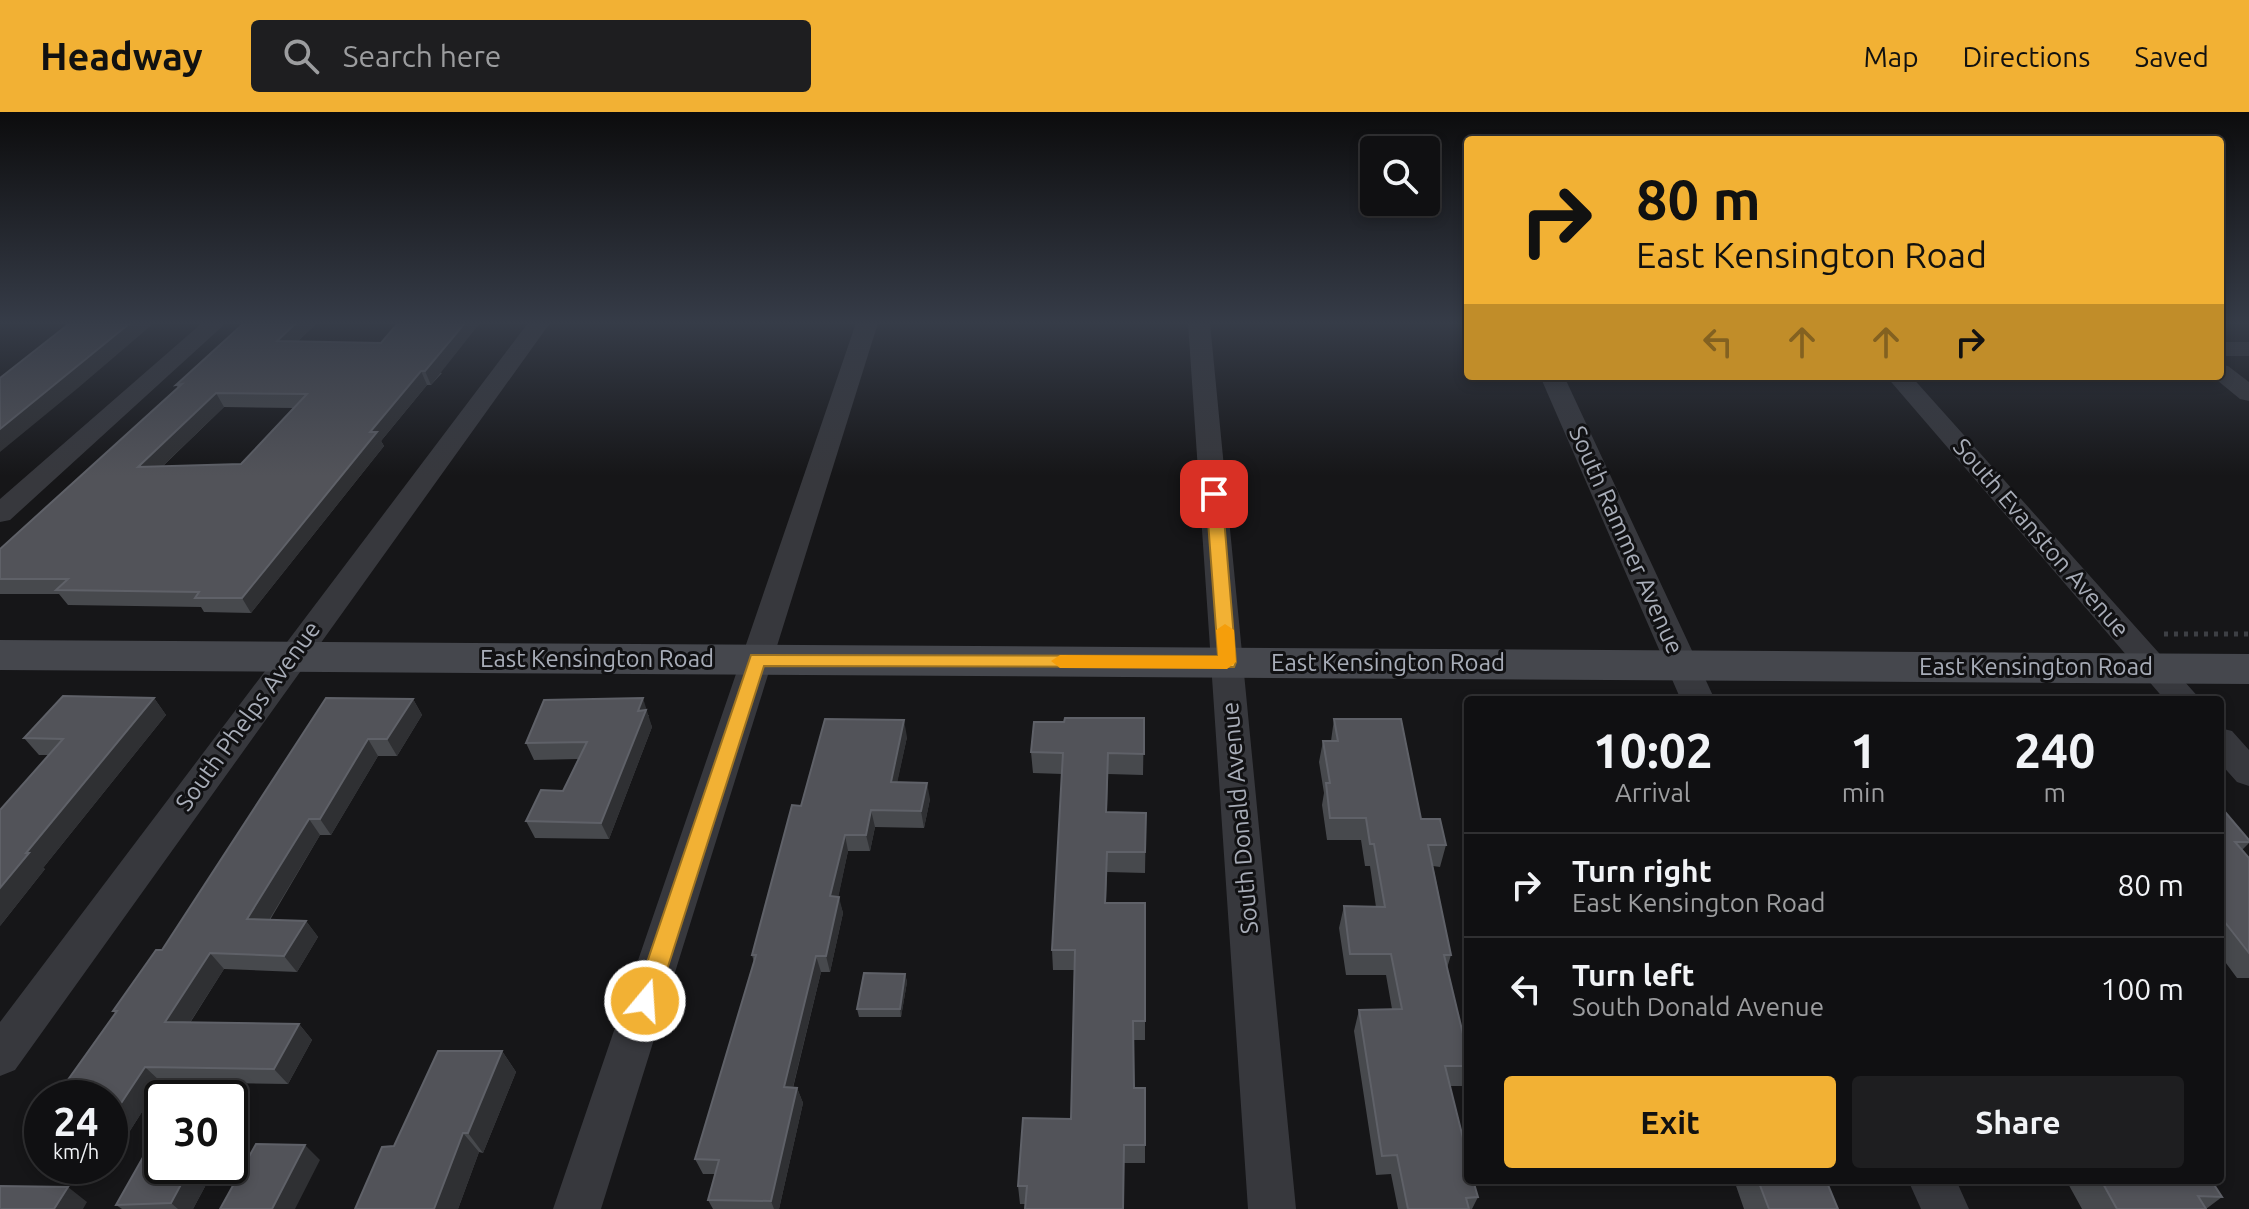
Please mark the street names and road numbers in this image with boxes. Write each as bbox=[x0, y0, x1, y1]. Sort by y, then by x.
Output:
street label: South Rammer Avenue bbox=[1564, 422, 1689, 658]
street label: South Evanston Avenue bbox=[1948, 433, 2135, 642]
street label: South Phelps Avenue bbox=[170, 616, 325, 816]
street label: East Kensington Road bbox=[480, 645, 714, 672]
street label: East Kensington Road bbox=[1271, 649, 1505, 676]
street label: East Kensington Road bbox=[1919, 653, 2153, 680]
street label: South Donald Avenue bbox=[1216, 701, 1263, 935]

